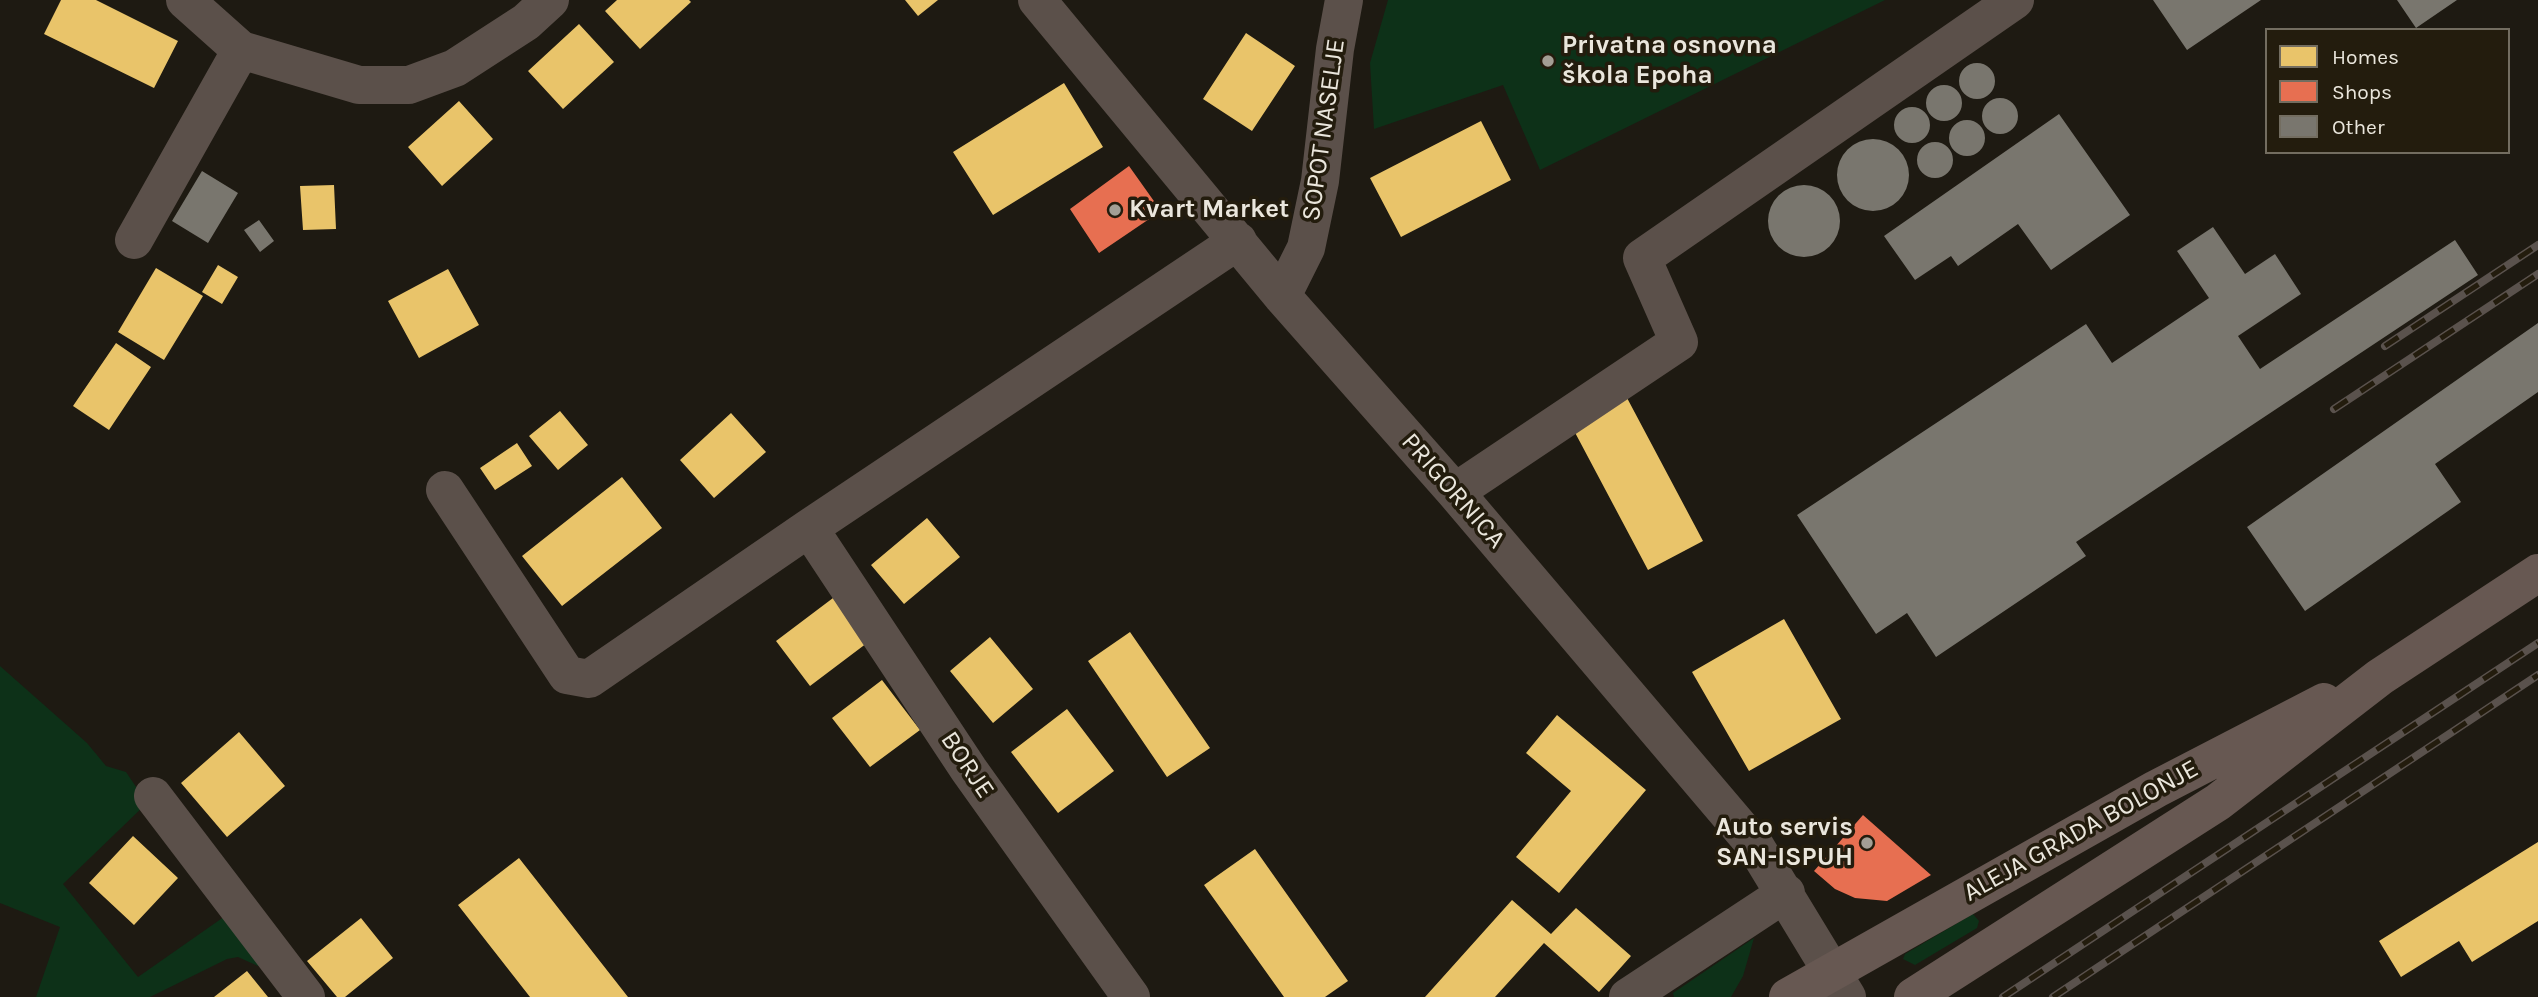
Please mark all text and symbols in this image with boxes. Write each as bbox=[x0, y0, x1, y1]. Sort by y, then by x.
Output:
legend bbox=[2265, 28, 2510, 154]
place label: Privatna osnovna škola Epoha bbox=[1562, 30, 1777, 92]
street label: SOPOT NASELJE bbox=[1296, 37, 1352, 223]
text: Homes bbox=[2332, 45, 2399, 69]
marker: Privatna osnovna škola Epoha bbox=[1540, 53, 1556, 69]
text: Shops bbox=[2332, 80, 2392, 104]
text: Other bbox=[2332, 115, 2385, 139]
place label: Kvart Market bbox=[1129, 194, 1289, 226]
marker: Kvart Market bbox=[1107, 202, 1123, 218]
street label: PRIGORNICA bbox=[1394, 427, 1512, 555]
street label: BORJE bbox=[933, 726, 1001, 804]
street label: ALEJA GRADA BOLONJE bbox=[1958, 753, 2204, 909]
place label: Auto servis SAN-ISPUH bbox=[1715, 812, 1853, 874]
marker: Auto servis SAN-ISPUH bbox=[1859, 835, 1875, 851]

